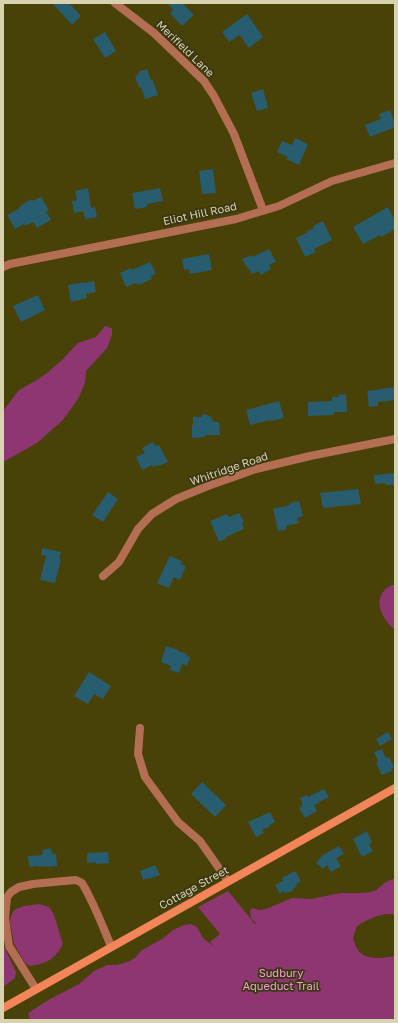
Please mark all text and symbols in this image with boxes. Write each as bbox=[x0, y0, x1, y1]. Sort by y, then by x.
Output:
street label: Merifield Lane bbox=[153, 18, 217, 80]
street label: Eliot Hill Road bbox=[162, 200, 238, 228]
street label: Whitridge Road bbox=[188, 449, 270, 489]
street label: Cottage Street bbox=[157, 863, 231, 913]
park label: Sudbury Aqueduct Trail bbox=[243, 967, 319, 993]

